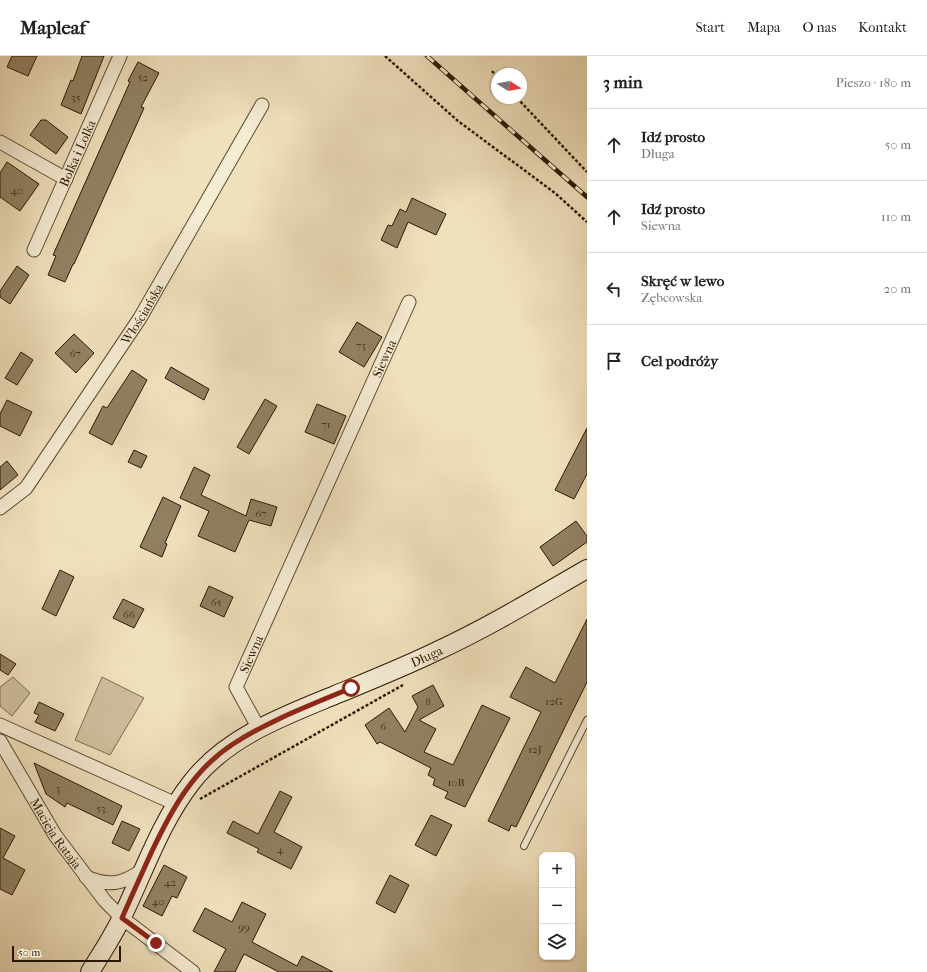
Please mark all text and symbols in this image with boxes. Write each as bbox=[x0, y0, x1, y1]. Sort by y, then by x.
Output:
text: Mapleaf bbox=[20, 17, 86, 39]
text: Start bbox=[695, 19, 725, 36]
text: Mapa bbox=[747, 19, 780, 36]
text: O nas bbox=[802, 19, 836, 36]
text: Kontakt bbox=[858, 19, 907, 36]
north arrow bbox=[491, 68, 527, 104]
house number: 52 bbox=[138, 71, 149, 84]
text: 3 min bbox=[603, 72, 643, 92]
text: Pieszo · 180 m bbox=[836, 75, 911, 90]
house number: 35 bbox=[71, 91, 81, 104]
street label: Bolka i Lolka bbox=[56, 117, 99, 189]
text: Idź prosto bbox=[641, 128, 705, 146]
icon: ahead bbox=[603, 134, 625, 156]
text: 50 m bbox=[885, 137, 911, 152]
text: Długa bbox=[641, 146, 675, 161]
house number: 40 bbox=[11, 184, 23, 197]
text: Idź prosto bbox=[641, 200, 705, 218]
icon: ahead bbox=[603, 206, 625, 228]
text: 110 m bbox=[881, 209, 911, 224]
text: Siewna bbox=[641, 218, 681, 233]
text: Skręć w lewo bbox=[641, 272, 724, 290]
icon: left bbox=[603, 278, 625, 300]
street label: Włościańska bbox=[117, 280, 166, 348]
text: 20 m bbox=[884, 281, 911, 296]
text: Zębcowska bbox=[641, 290, 702, 305]
street label: Siewna bbox=[369, 336, 399, 380]
house number: 73 bbox=[356, 339, 366, 352]
house number: 67 bbox=[69, 347, 81, 360]
icon: arrive bbox=[603, 350, 625, 372]
text: Cel podróży bbox=[641, 352, 718, 370]
house number: 71 bbox=[321, 418, 331, 431]
house number: 67 bbox=[255, 507, 267, 520]
house number: 65 bbox=[211, 596, 222, 609]
house number: 66 bbox=[123, 608, 135, 621]
street label: Siewna bbox=[236, 632, 266, 675]
street label: Długa bbox=[408, 642, 446, 670]
route start bbox=[342, 679, 360, 697]
house number: 8 bbox=[425, 695, 431, 708]
house number: 12G bbox=[545, 695, 563, 708]
house number: 6 bbox=[380, 720, 386, 733]
house number: 12J bbox=[528, 743, 542, 756]
house number: 10B bbox=[447, 776, 465, 789]
house number: 3 bbox=[56, 782, 60, 795]
street label: Macieja Rataja bbox=[27, 795, 86, 872]
house number: 53 bbox=[96, 802, 106, 815]
house number: 4 bbox=[277, 843, 284, 856]
map controls bbox=[539, 852, 575, 960]
button: + bbox=[539, 852, 575, 888]
house number: 42 bbox=[164, 876, 176, 889]
button: − bbox=[539, 888, 575, 924]
house number: 40 bbox=[152, 895, 164, 908]
house number: 99 bbox=[238, 921, 250, 934]
button: layers bbox=[539, 924, 575, 960]
route end bbox=[147, 934, 165, 952]
scale bar bbox=[12, 944, 121, 963]
text: 50 m bbox=[18, 946, 40, 959]

